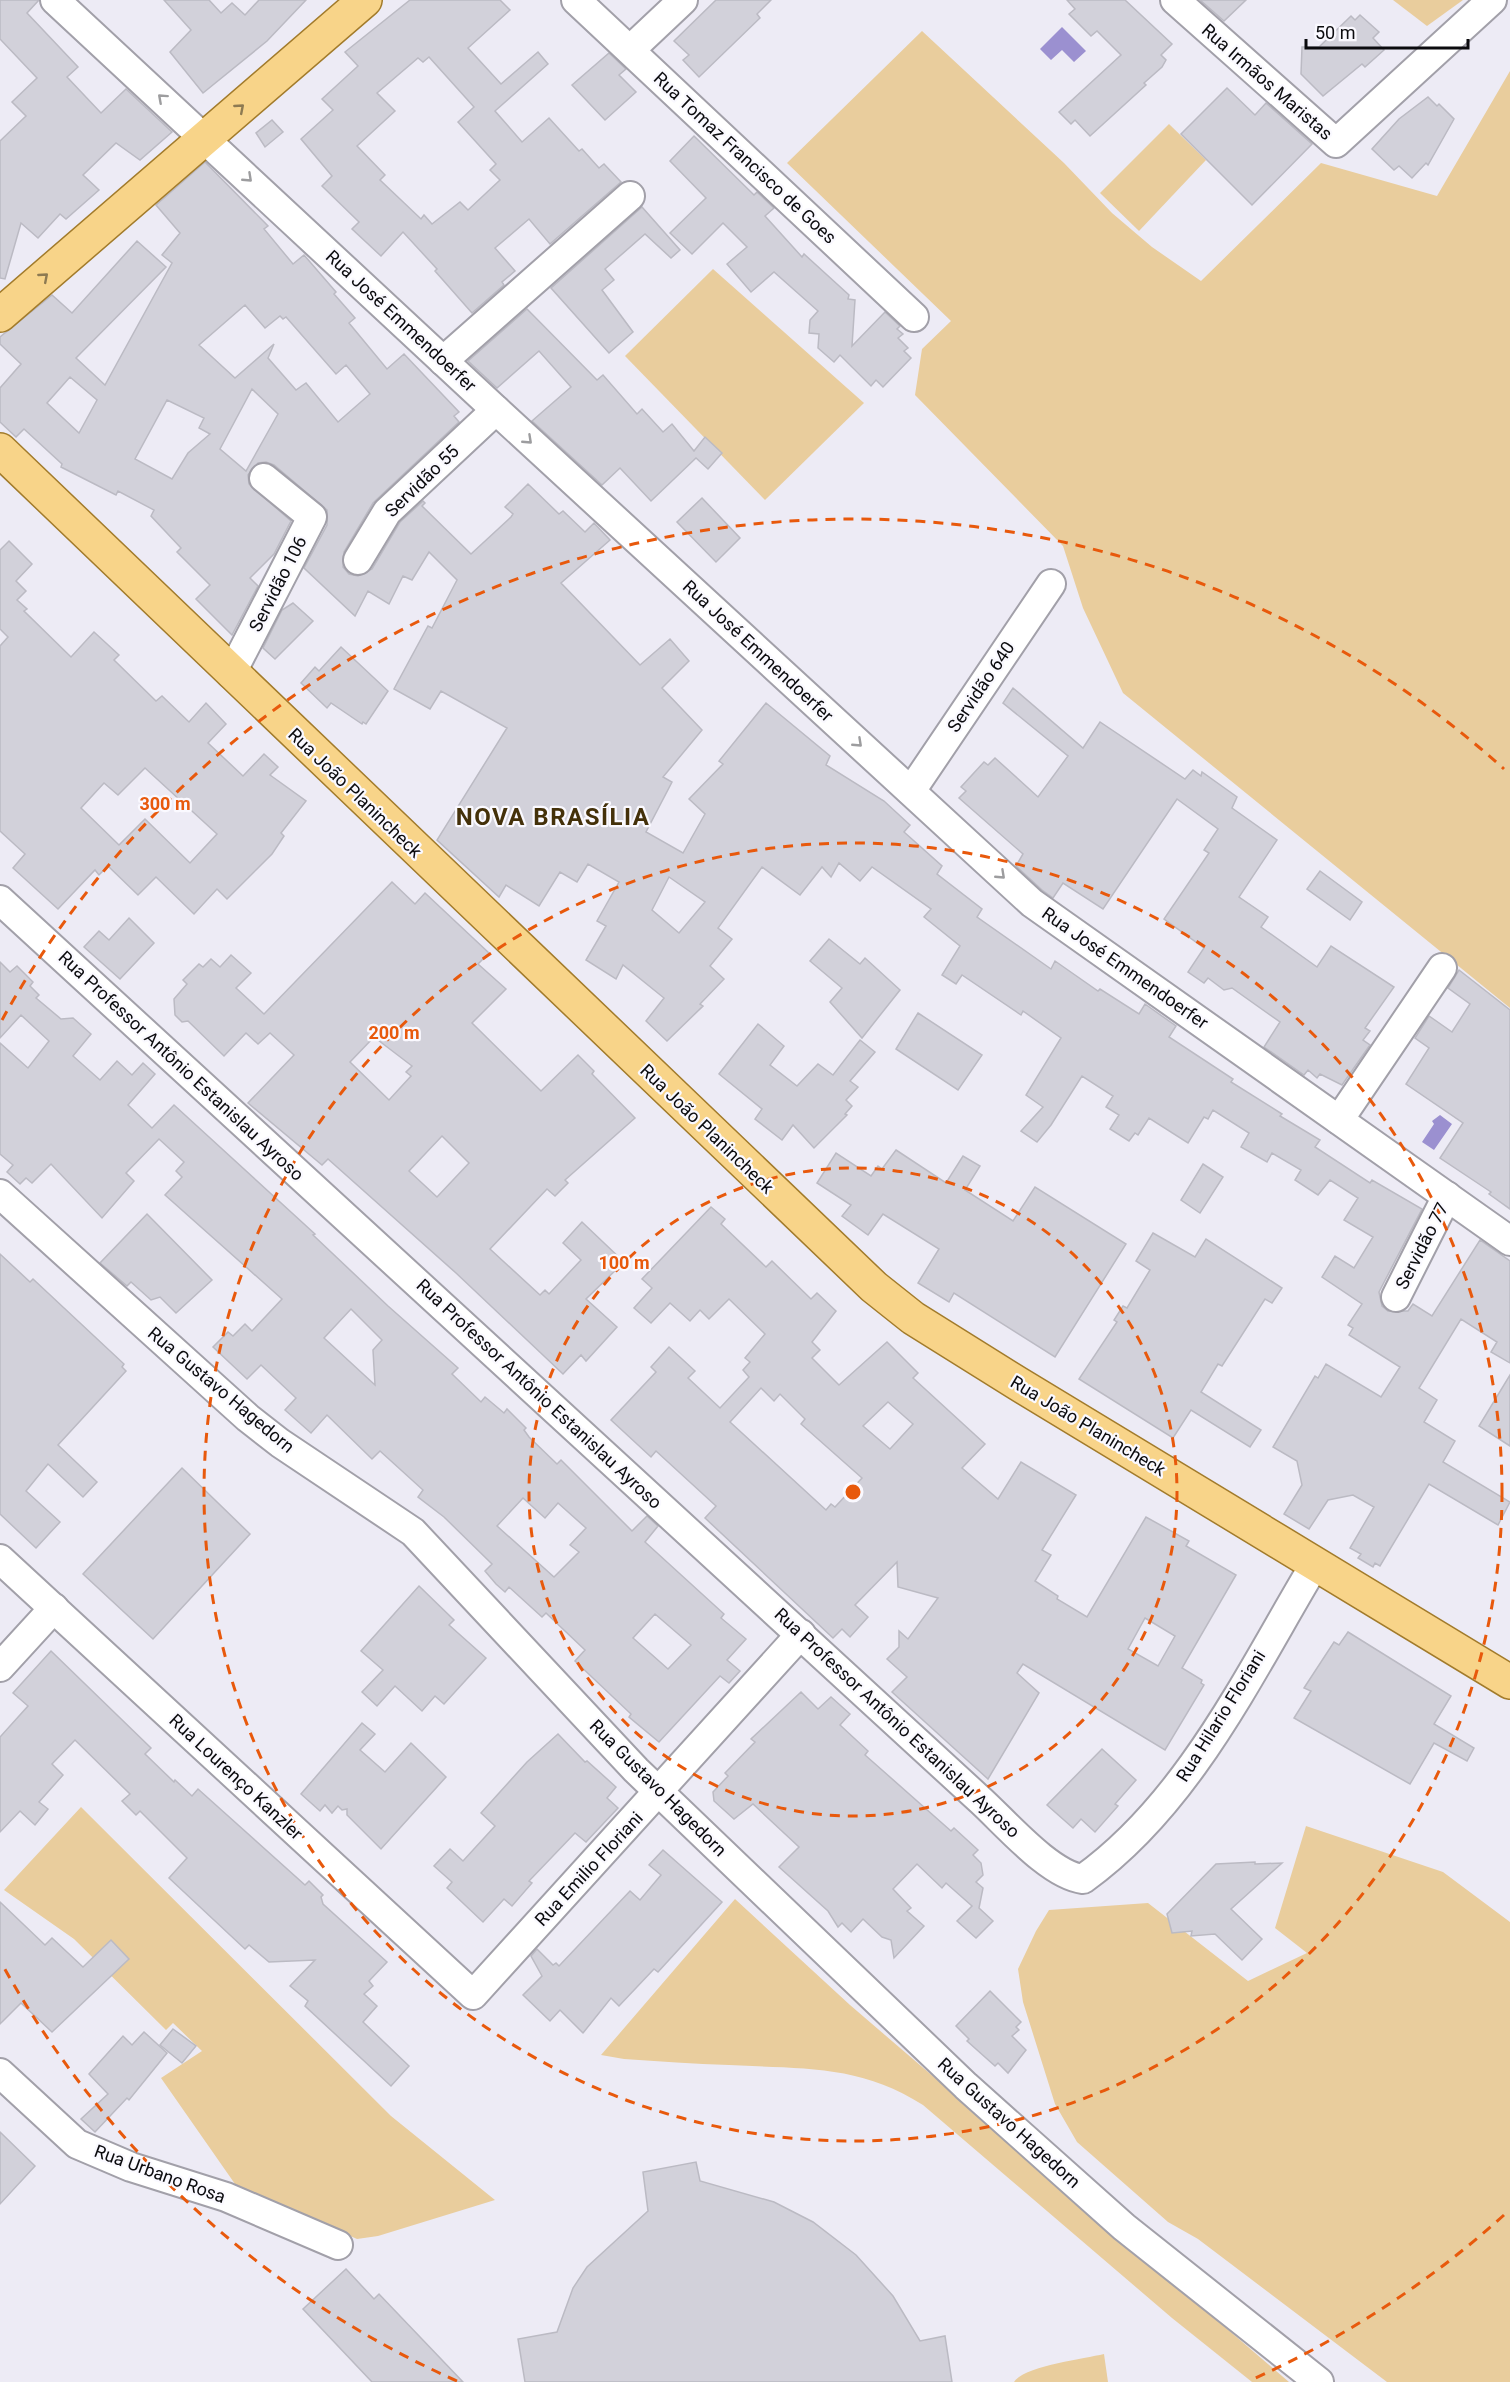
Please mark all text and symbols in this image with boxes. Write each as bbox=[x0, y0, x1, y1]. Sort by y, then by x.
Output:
scale bar bbox=[1306, 12, 1468, 50]
street label: Rua Irmãos Maristas bbox=[1198, 19, 1337, 144]
text: 50 m bbox=[1315, 22, 1355, 43]
street label: Rua Tomaz Francisco de Goes bbox=[650, 67, 841, 248]
one-way arrow bbox=[159, 95, 170, 106]
one-way arrow bbox=[233, 104, 244, 115]
one-way arrow bbox=[242, 171, 252, 182]
street label: Rua José Emmendoerfer bbox=[322, 245, 481, 396]
one-way arrow bbox=[37, 273, 48, 284]
one-way arrow bbox=[521, 433, 532, 444]
street label: Servidão 55 bbox=[380, 440, 463, 521]
street label: Servidão 106 bbox=[244, 532, 311, 635]
street label: Rua José Emmendoerfer bbox=[679, 575, 838, 726]
street label: Servidão 640 bbox=[943, 637, 1019, 736]
street label: Rua João Planincheck bbox=[284, 724, 427, 862]
one-way arrow bbox=[851, 736, 861, 747]
text: 300 m bbox=[139, 793, 191, 814]
district label: NOVA BRASÍLIA bbox=[456, 803, 650, 831]
one-way arrow bbox=[995, 868, 1005, 879]
street label: Rua José Emmendoerfer bbox=[1038, 902, 1212, 1033]
street label: Rua Professor Antônio Estanislau Ayroso bbox=[54, 946, 308, 1185]
text: 200 m bbox=[368, 1022, 420, 1043]
street label: Rua João Planincheck bbox=[636, 1060, 779, 1198]
street label: Servidão 77 bbox=[1391, 1199, 1452, 1293]
text: 100 m bbox=[598, 1252, 650, 1273]
street label: Rua Professor Antônio Estanislau Ayroso bbox=[412, 1274, 666, 1513]
street label: Rua Gustavo Hagedorn bbox=[144, 1322, 299, 1457]
street label: Rua João Planincheck bbox=[1007, 1371, 1170, 1481]
centre of rings bbox=[843, 1482, 863, 1502]
street label: Rua Professor Antônio Estanislau Ayroso bbox=[770, 1603, 1024, 1842]
street label: Rua Hilario Floriani bbox=[1172, 1646, 1270, 1785]
street label: Rua Lourenço Kanzler bbox=[165, 1709, 307, 1844]
street label: Rua Gustavo Hagedorn bbox=[586, 1715, 731, 1860]
street label: Rua Emilio Floriani bbox=[530, 1807, 647, 1930]
street label: Rua Gustavo Hagedorn bbox=[934, 2053, 1085, 2192]
street label: Rua Urbano Rosa bbox=[92, 2140, 229, 2207]

